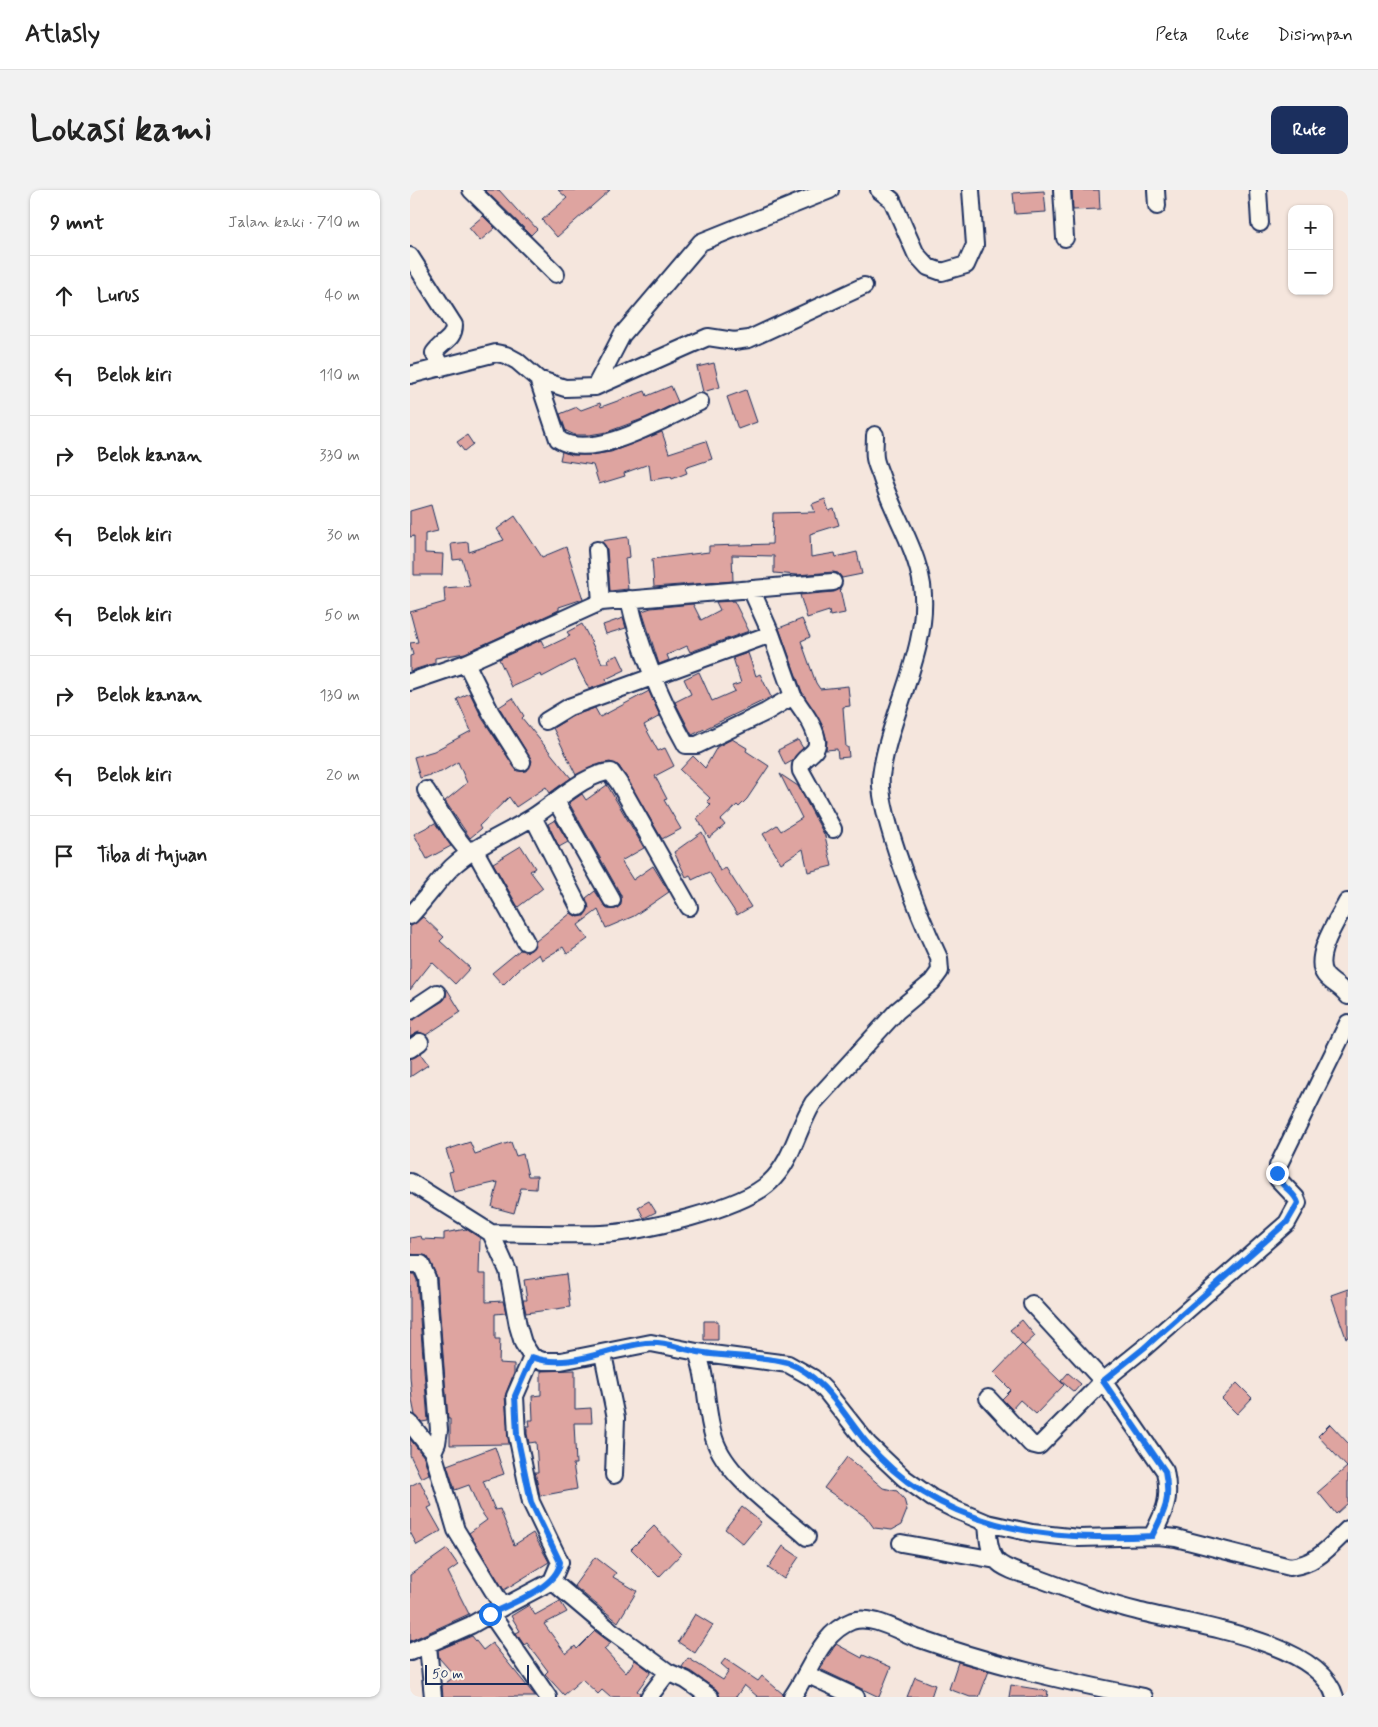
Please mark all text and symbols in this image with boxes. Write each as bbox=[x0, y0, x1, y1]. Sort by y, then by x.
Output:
text: Atlasly bbox=[25, 19, 100, 50]
text: Peta bbox=[1155, 23, 1188, 47]
text: Rute bbox=[1216, 23, 1249, 47]
text: Disimpan bbox=[1277, 23, 1353, 47]
button: Rute bbox=[1271, 106, 1348, 154]
text: Lokasi kami bbox=[30, 107, 212, 153]
map controls bbox=[1288, 205, 1333, 295]
button: + bbox=[1288, 205, 1333, 250]
text: 9 mnt bbox=[50, 209, 104, 237]
text: Jalan kaki · 710 m bbox=[228, 212, 360, 233]
button: − bbox=[1288, 250, 1333, 295]
icon: ahead bbox=[50, 282, 78, 310]
text: Lurus bbox=[97, 283, 139, 308]
text: 40 m bbox=[324, 285, 360, 306]
icon: left bbox=[50, 362, 78, 390]
text: Belok kiri bbox=[97, 363, 172, 388]
text: 110 m bbox=[319, 365, 360, 386]
icon: right bbox=[50, 442, 78, 470]
text: Belok kanan bbox=[97, 443, 202, 468]
text: 330 m bbox=[319, 445, 360, 466]
icon: left bbox=[50, 522, 78, 550]
text: Belok kiri bbox=[97, 523, 172, 548]
text: 30 m bbox=[327, 525, 360, 546]
icon: left bbox=[50, 602, 78, 630]
text: Belok kiri bbox=[97, 603, 172, 628]
text: 50 m bbox=[324, 605, 360, 626]
icon: right bbox=[50, 682, 78, 710]
text: Belok kanan bbox=[97, 683, 202, 708]
text: 130 m bbox=[319, 685, 360, 706]
icon: left bbox=[50, 762, 78, 790]
text: Belok kiri bbox=[97, 763, 172, 788]
text: 20 m bbox=[326, 765, 360, 786]
icon: arrive bbox=[50, 842, 78, 870]
text: Tiba di tujuan bbox=[97, 843, 208, 868]
route end bbox=[1266, 1162, 1289, 1185]
route start bbox=[479, 1603, 502, 1626]
scale bar bbox=[425, 1662, 529, 1685]
text: 50 m bbox=[432, 1665, 463, 1683]

